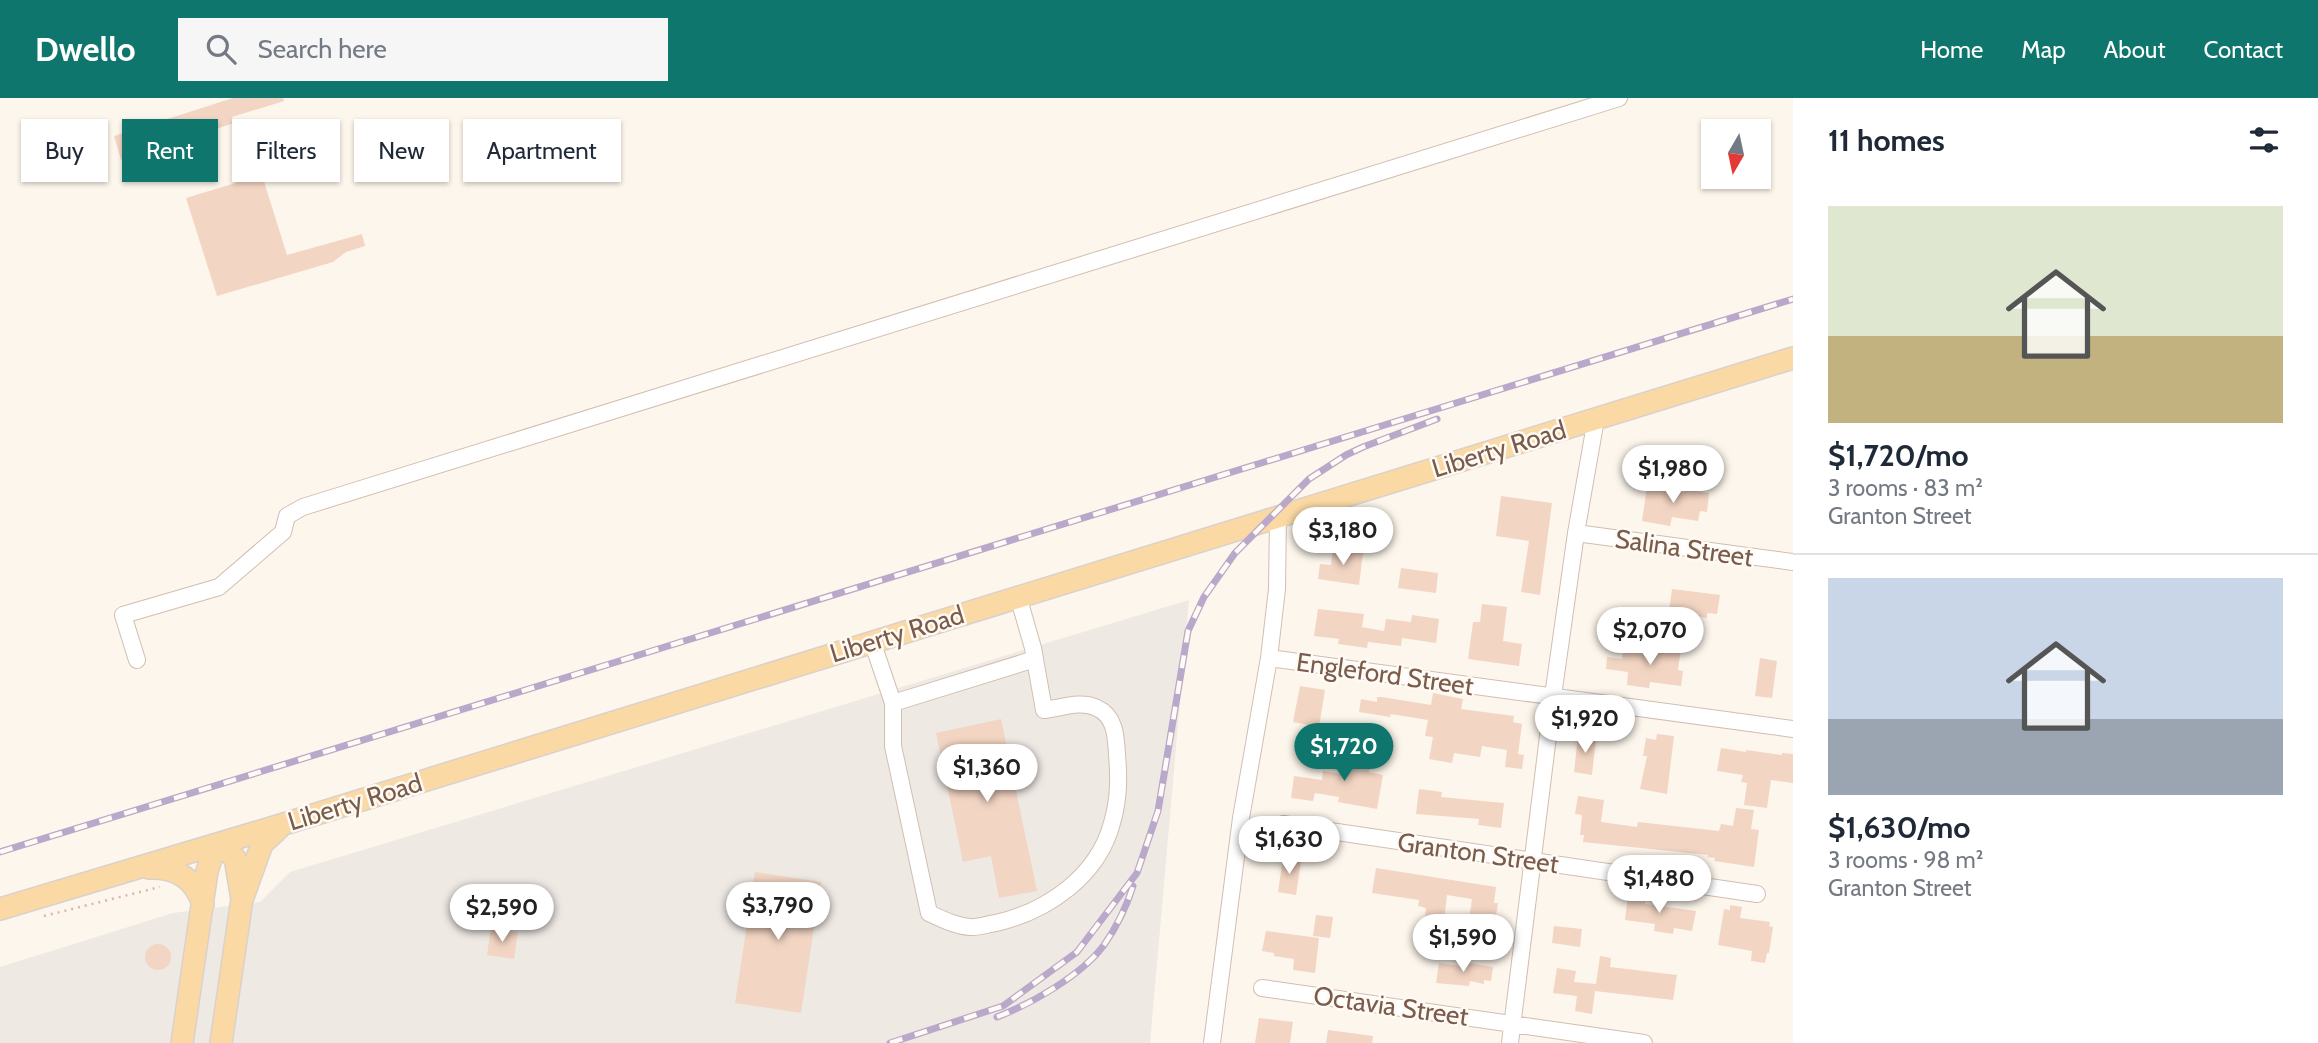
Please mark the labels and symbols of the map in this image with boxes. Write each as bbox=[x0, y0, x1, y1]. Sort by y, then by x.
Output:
north arrow bbox=[1701, 119, 1771, 189]
street label: Liberty Road bbox=[1428, 413, 1570, 485]
pin: $1,980 bbox=[1616, 446, 1730, 505]
pin: $3,180 bbox=[1286, 508, 1400, 567]
street label: Salina Street bbox=[1613, 522, 1755, 574]
street label: Liberty Road bbox=[826, 598, 968, 670]
pin: $2,070 bbox=[1593, 608, 1707, 667]
street label: Engleford Street bbox=[1294, 646, 1476, 702]
pin: $1,920 bbox=[1528, 696, 1642, 755]
pin: $1,720 bbox=[1287, 724, 1401, 783]
pin: $1,360 bbox=[930, 744, 1044, 804]
street label: Liberty Road bbox=[284, 766, 426, 838]
pin: $1,630 bbox=[1232, 816, 1346, 876]
street label: Granton Street bbox=[1395, 826, 1561, 880]
pin: $1,480 bbox=[1602, 856, 1716, 915]
pin: $3,790 bbox=[721, 882, 835, 942]
pin: $2,590 bbox=[445, 884, 559, 944]
pin: $1,590 bbox=[1406, 914, 1520, 974]
street label: Octavia Street bbox=[1312, 979, 1471, 1033]

